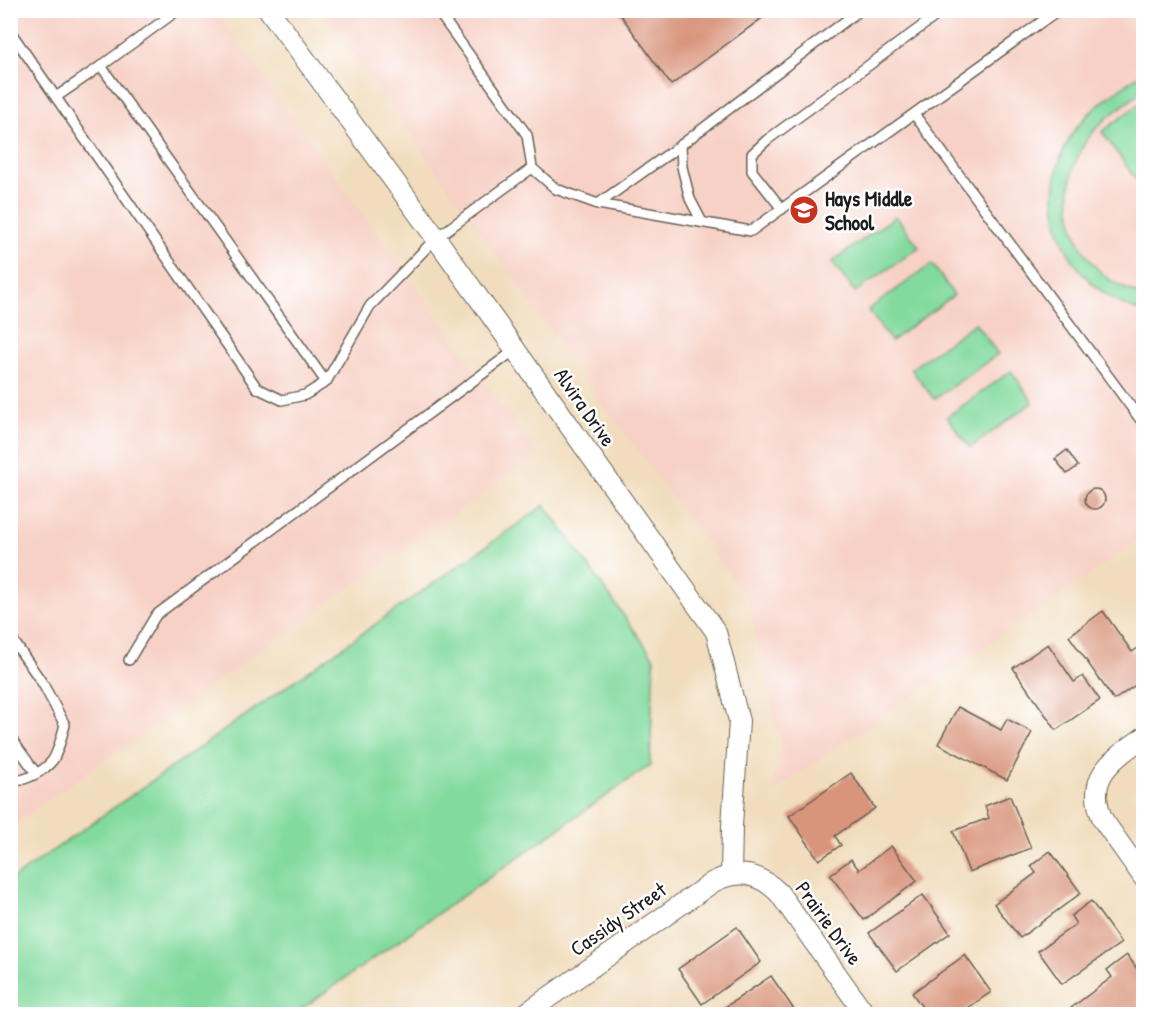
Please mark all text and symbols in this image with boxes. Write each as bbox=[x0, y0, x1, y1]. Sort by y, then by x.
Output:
place label: Hays Middle School bbox=[825, 184, 913, 237]
school or university icon: Hays Middle School bbox=[788, 194, 820, 226]
street label: Alvira Drive bbox=[547, 362, 623, 452]
street label: Cassidy Street bbox=[564, 875, 673, 963]
street label: Prairie Drive bbox=[789, 875, 869, 971]

